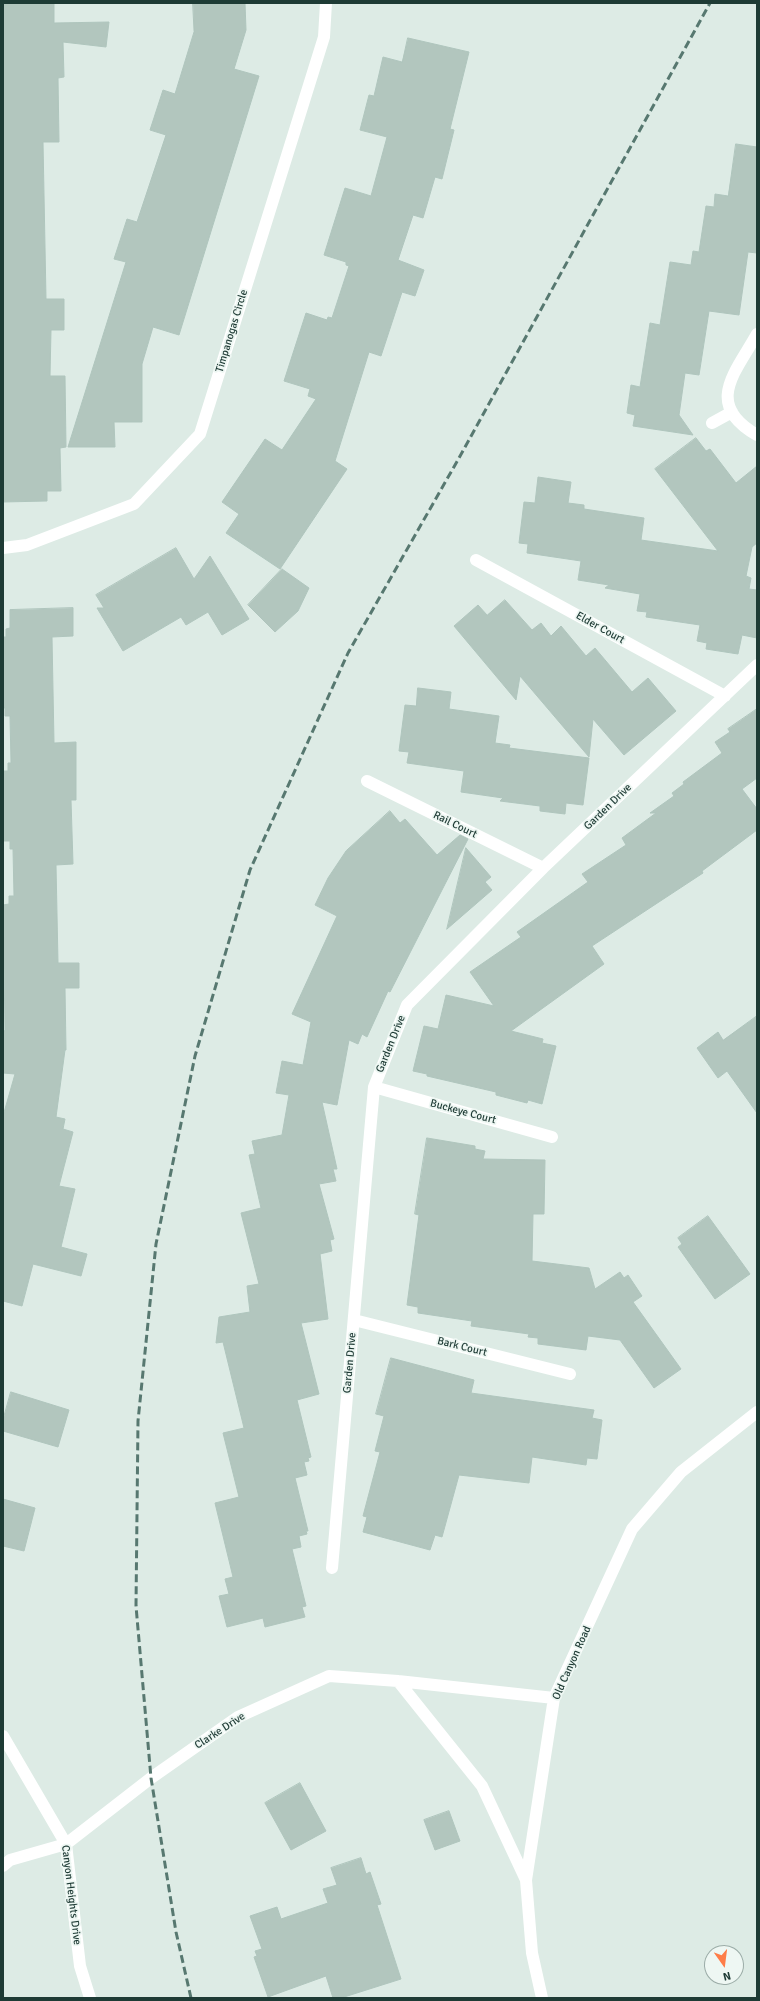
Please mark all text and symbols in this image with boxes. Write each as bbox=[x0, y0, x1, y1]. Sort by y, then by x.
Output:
street label: Timpanogas Circle bbox=[213, 288, 251, 374]
street label: Elder Court bbox=[573, 609, 627, 647]
street label: Garden Drive bbox=[581, 781, 635, 833]
street label: Rail Court bbox=[431, 809, 479, 841]
street label: Garden Drive bbox=[373, 1013, 409, 1075]
street label: Buckeye Court bbox=[429, 1097, 497, 1127]
street label: Garden Drive bbox=[341, 1332, 359, 1394]
street label: Bark Court bbox=[436, 1334, 488, 1360]
street label: Old Canyon Road bbox=[550, 1624, 594, 1702]
street label: Clarke Drive bbox=[192, 1710, 248, 1752]
street label: Canyon Heights Drive bbox=[58, 1844, 84, 1946]
north arrow bbox=[704, 1945, 744, 1985]
text: N bbox=[721, 1969, 732, 1983]

